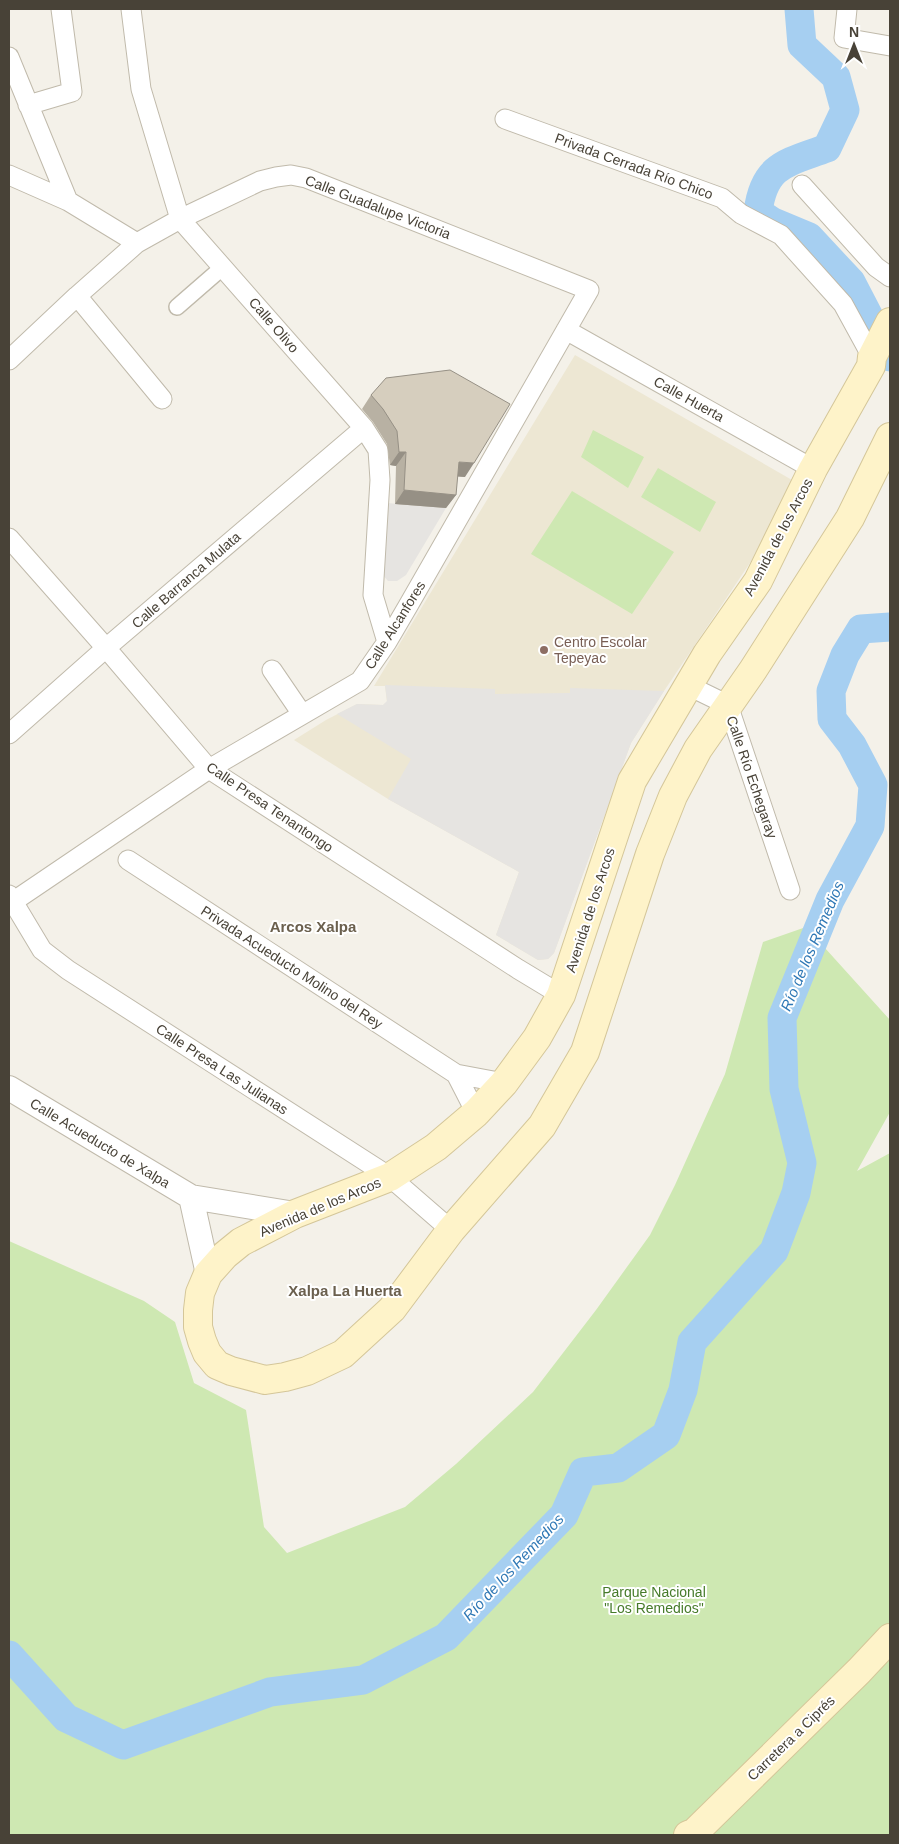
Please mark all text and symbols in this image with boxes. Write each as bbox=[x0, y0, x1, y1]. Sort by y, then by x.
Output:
north arrow bbox=[829, 20, 879, 70]
text: N bbox=[849, 24, 859, 40]
street label: Privada Cerrada Río Chico bbox=[553, 130, 716, 202]
street label: Calle Guadalupe Victoria bbox=[303, 172, 453, 242]
street label: Calle Olivo bbox=[246, 294, 302, 356]
street label: Calle Huerta bbox=[651, 373, 727, 425]
street label: Avenida de los Arcos bbox=[740, 476, 816, 598]
street label: Calle Barranca Mulata bbox=[128, 528, 244, 631]
street label: Calle Alcanfores bbox=[361, 578, 429, 672]
place label: Centro Escolar Tepeyac bbox=[554, 634, 647, 666]
marker: Centro Escolar Tepeyac bbox=[538, 644, 550, 656]
street label: Calle Río Echegaray bbox=[724, 714, 780, 840]
street label: Calle Presa Tenantongo bbox=[204, 759, 336, 855]
street label: Avenida de los Arcos bbox=[562, 845, 618, 975]
water label: Río de los Remedios bbox=[777, 878, 847, 1013]
street label: Privada Acueducto Molino del Rey bbox=[198, 902, 386, 1032]
district label: Arcos Xalpa bbox=[270, 918, 357, 935]
street label: Calle Presa Las Julianas bbox=[153, 1020, 291, 1118]
street label: Calle Acueducto de Xalpa bbox=[27, 1095, 173, 1191]
street label: Avenida de los Arcos bbox=[257, 1174, 383, 1240]
district label: Xalpa La Huerta bbox=[288, 1282, 402, 1299]
water label: Río de los Remedios bbox=[459, 1510, 567, 1624]
park label: Parque Nacional "Los Remedios" bbox=[602, 1584, 706, 1616]
street label: Carretera a Ciprés bbox=[744, 1692, 838, 1784]

